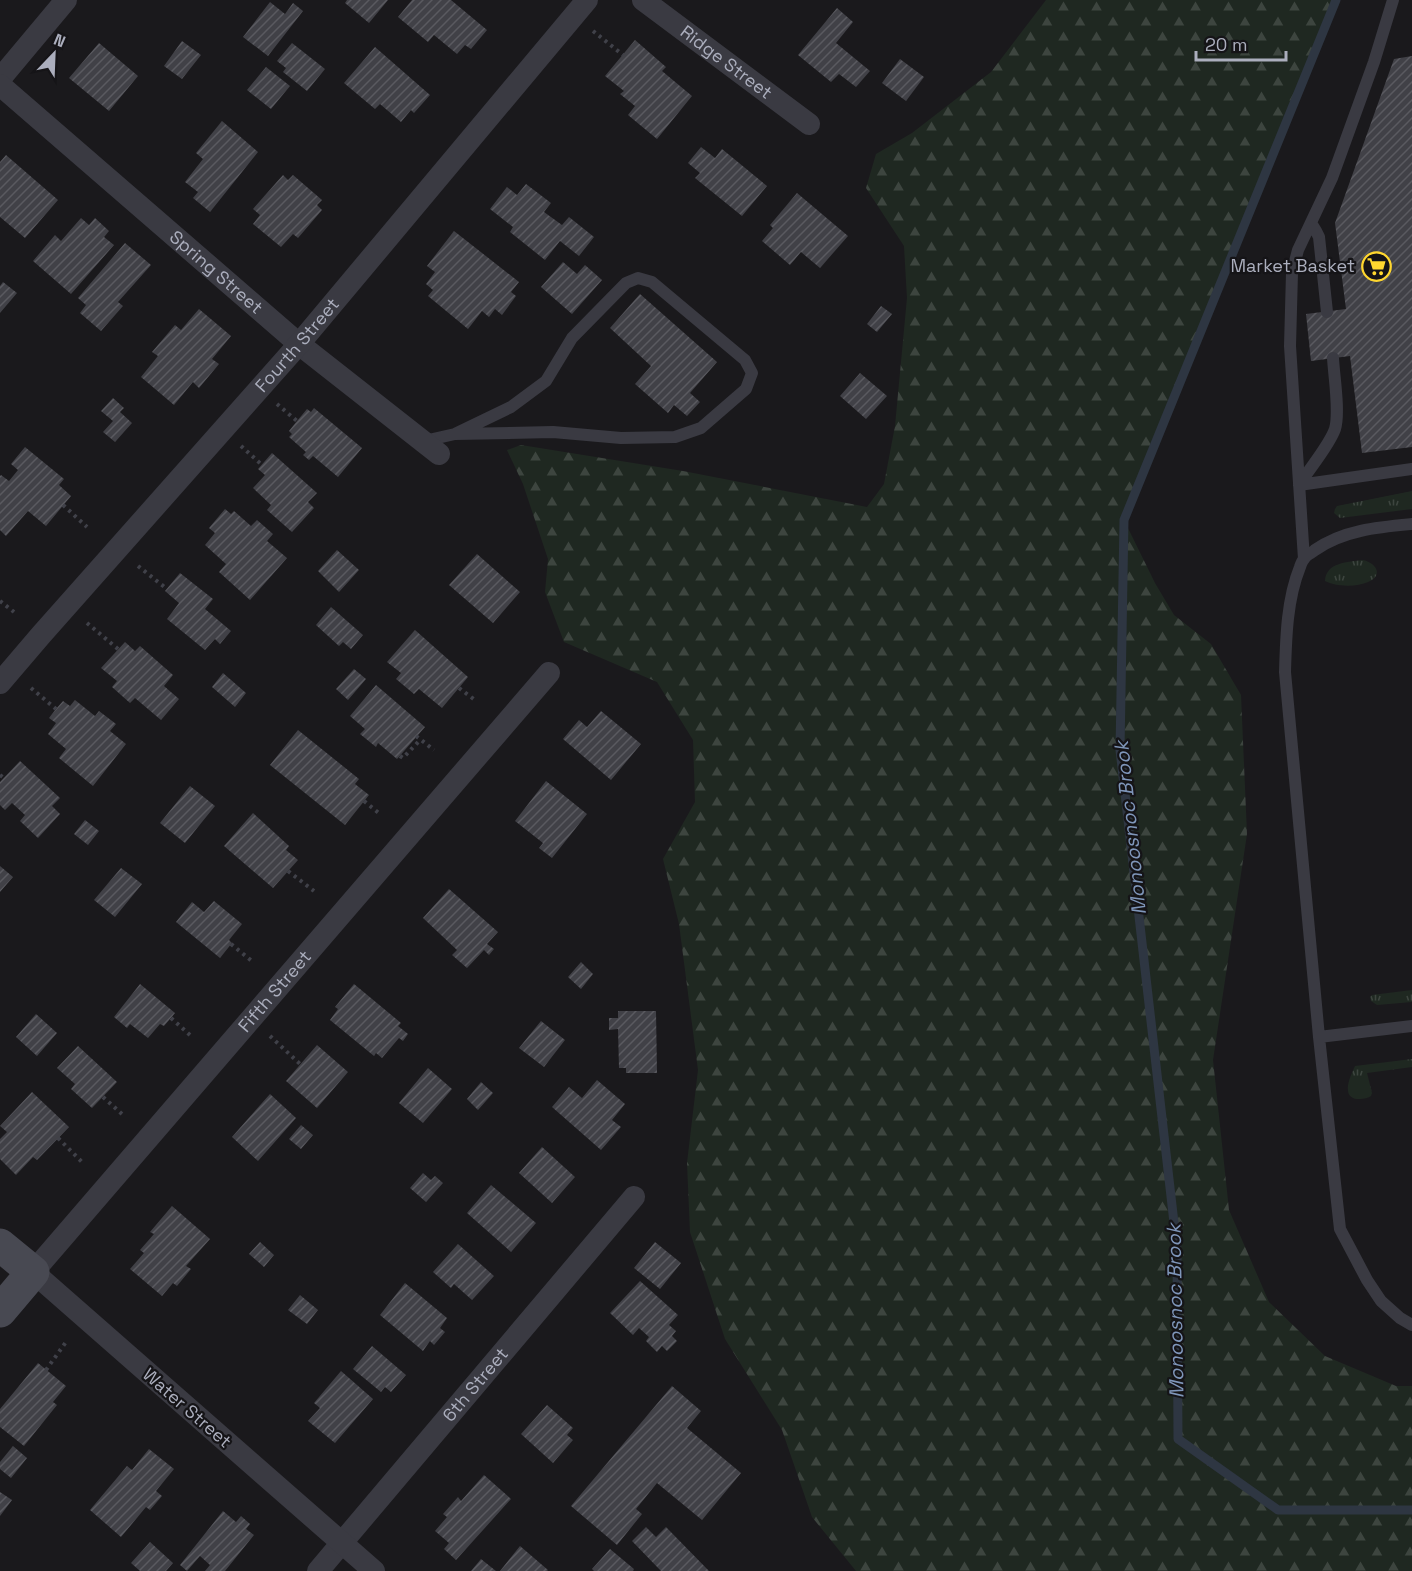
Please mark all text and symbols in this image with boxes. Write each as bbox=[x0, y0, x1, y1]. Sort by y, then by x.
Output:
street label: Ridge Street bbox=[676, 20, 777, 104]
north arrow bbox=[24, 24, 84, 84]
scale bar bbox=[1196, 24, 1286, 62]
text: N bbox=[51, 29, 69, 52]
text: 20 m bbox=[1205, 33, 1248, 56]
street label: Spring Street bbox=[165, 225, 268, 319]
supermarket icon: Market Basket bbox=[1360, 250, 1392, 282]
place label: Market Basket bbox=[1230, 254, 1355, 277]
street label: Fourth Street bbox=[250, 293, 344, 397]
water label: Monoosnoc Brook bbox=[1108, 738, 1152, 916]
street label: Fifth Street bbox=[233, 945, 316, 1037]
water label: Monoosnoc Brook bbox=[1160, 1221, 1190, 1399]
street label: 6th Street bbox=[437, 1342, 513, 1426]
street label: Water Street bbox=[138, 1363, 237, 1453]

